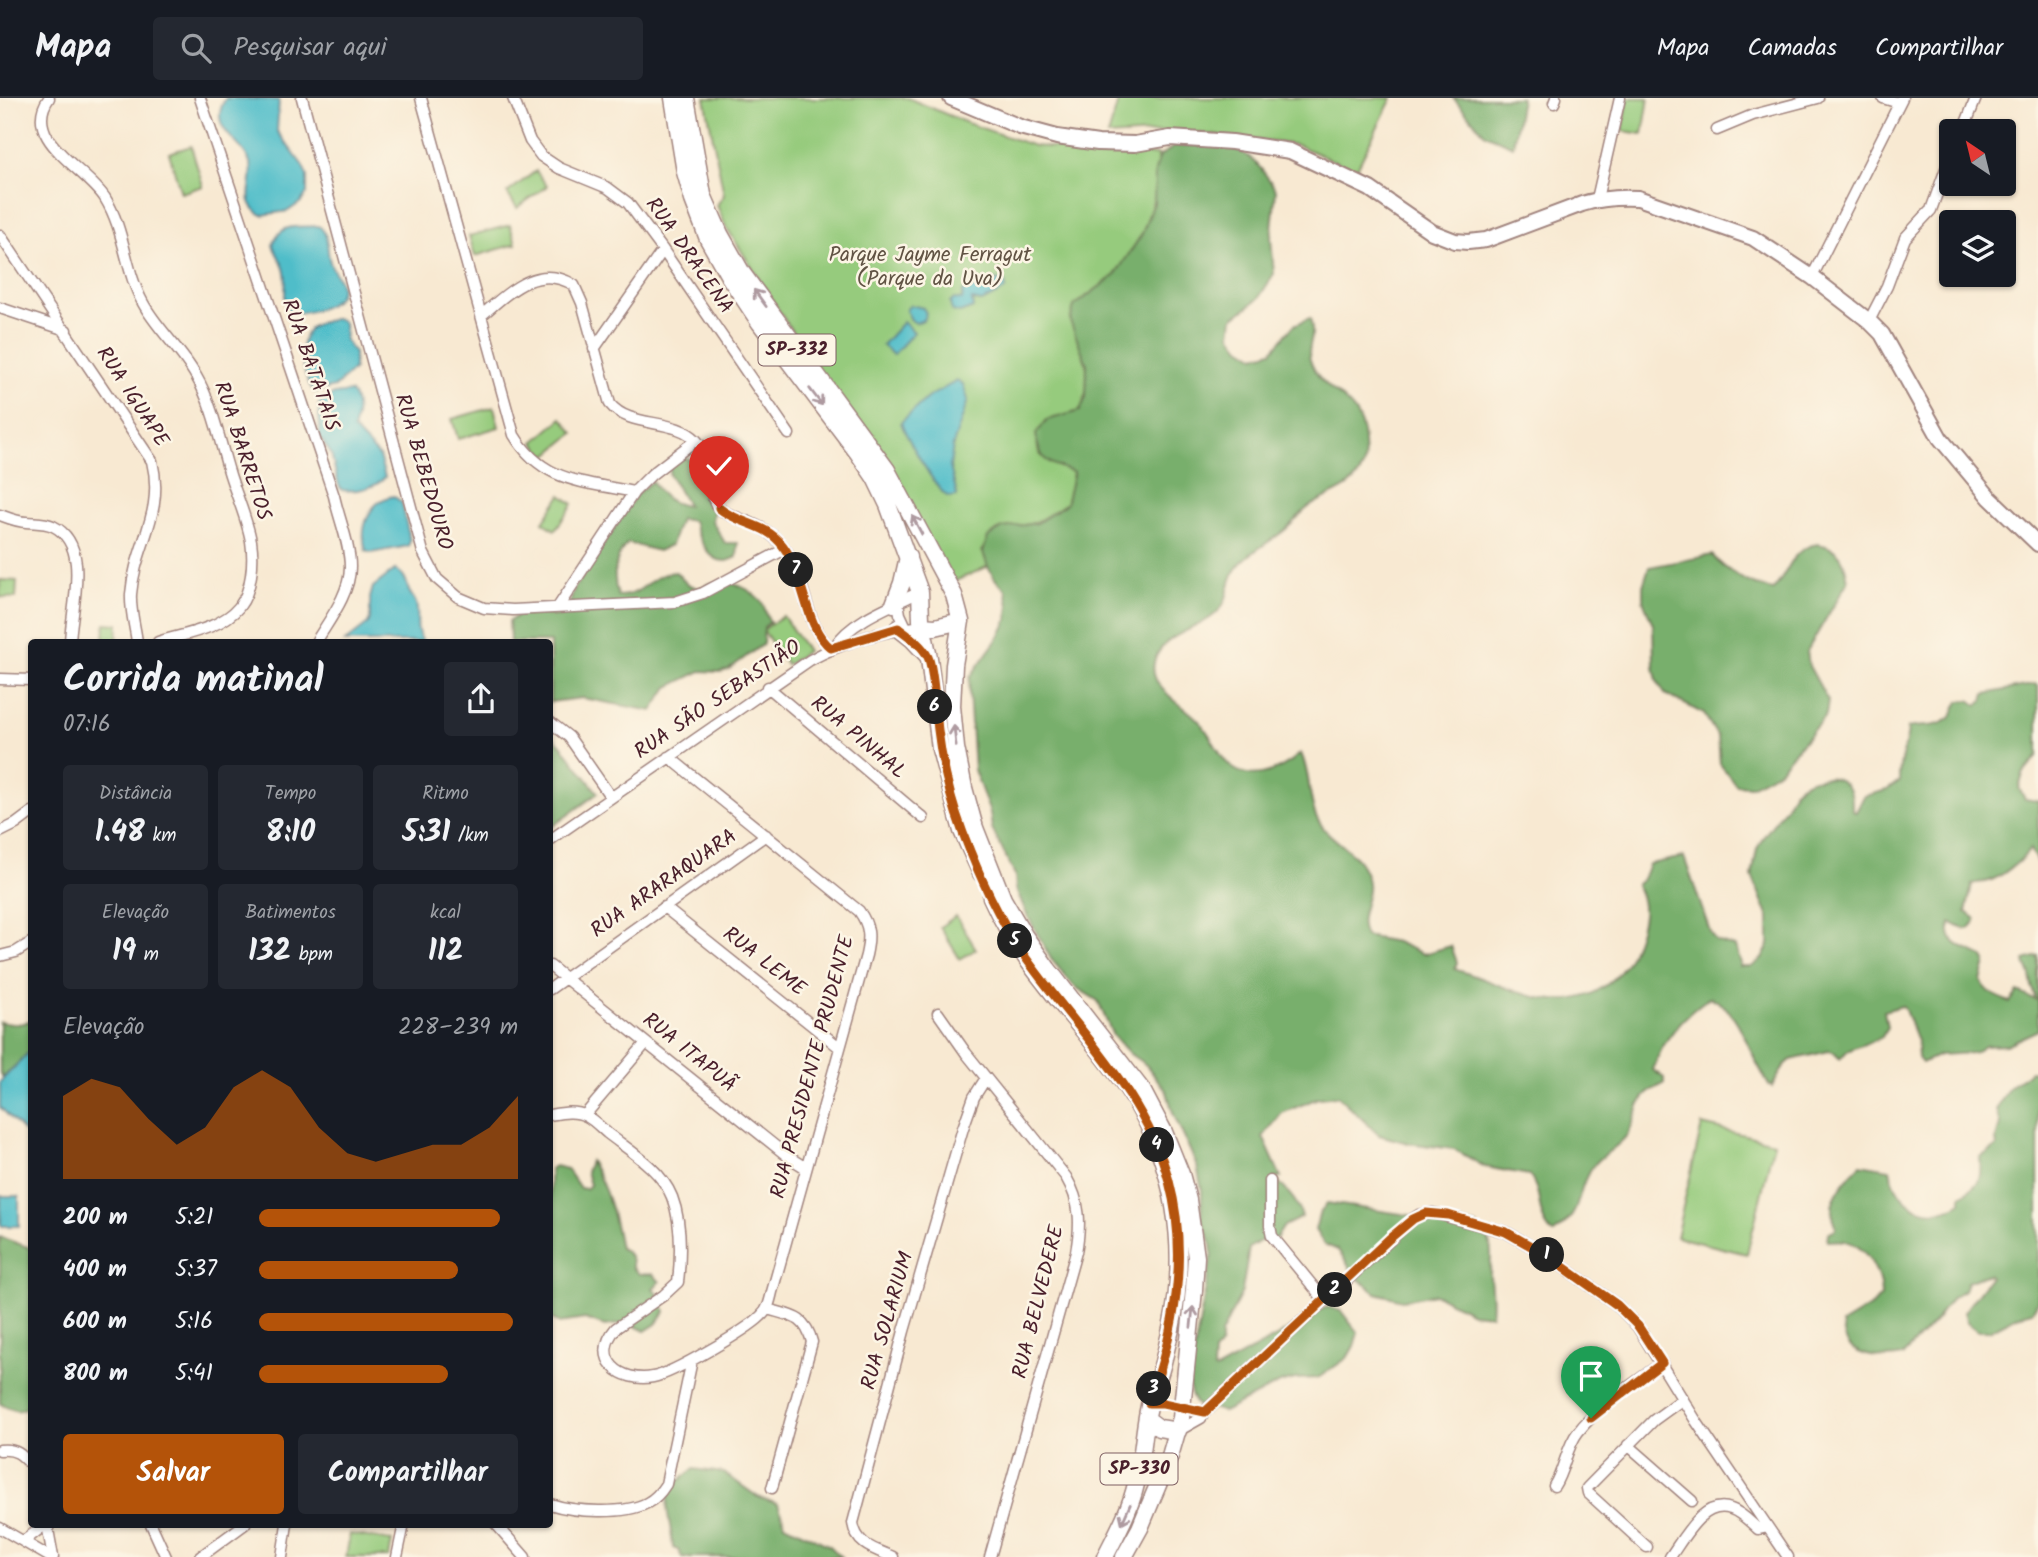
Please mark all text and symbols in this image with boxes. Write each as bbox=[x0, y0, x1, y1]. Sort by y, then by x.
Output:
search box bbox=[153, 17, 643, 80]
text: Mapa bbox=[35, 22, 111, 75]
text: Pesquisar aqui bbox=[233, 27, 387, 69]
icon: search bbox=[177, 29, 215, 67]
text: Mapa bbox=[1657, 29, 1710, 68]
text: Camadas bbox=[1748, 29, 1837, 68]
text: Compartilhar bbox=[1875, 29, 2003, 68]
north arrow bbox=[1939, 119, 2016, 196]
map controls bbox=[1939, 119, 2016, 287]
street label: RUA DRACENA bbox=[636, 191, 742, 321]
button: layers bbox=[1939, 210, 2016, 287]
park label: Parque Jayme Ferragut (Parque da Uva) bbox=[829, 239, 1032, 296]
one-way arrow bbox=[753, 289, 767, 308]
street label: RUA BATATAIS bbox=[272, 294, 348, 436]
road number: SP-332 bbox=[758, 334, 836, 366]
street label: RUA IGUAPE bbox=[87, 340, 177, 455]
street label: RUA BARRETOS bbox=[204, 377, 280, 525]
one-way arrow bbox=[809, 387, 824, 406]
street label: RUA BEBEDOURO bbox=[385, 390, 461, 554]
pin bbox=[689, 436, 749, 508]
icon: check bbox=[700, 447, 738, 485]
one-way arrow bbox=[910, 516, 924, 536]
pin: 7 bbox=[778, 552, 814, 588]
text: 7 bbox=[791, 554, 800, 584]
street label: RUA SÃO SEBASTIÃO bbox=[628, 632, 808, 768]
text: Corrida matinal bbox=[63, 651, 324, 711]
button: share bbox=[444, 662, 518, 736]
street label: RUA PINHAL bbox=[803, 688, 913, 788]
pin: 6 bbox=[918, 690, 953, 724]
text: 6 bbox=[929, 691, 940, 721]
text: 07:16 bbox=[63, 707, 111, 743]
one-way arrow bbox=[949, 726, 962, 748]
text: Distância bbox=[99, 779, 172, 809]
text: Tempo bbox=[265, 779, 316, 809]
text: Ritmo bbox=[422, 779, 469, 809]
text: 1.48 bbox=[95, 809, 145, 857]
text: 8:10 bbox=[266, 809, 315, 857]
text: 5:31 bbox=[402, 809, 450, 857]
text: km bbox=[145, 821, 176, 851]
text: /km bbox=[450, 821, 489, 851]
street label: RUA ARARAQUARA bbox=[584, 821, 744, 947]
text: Elevação bbox=[102, 898, 169, 928]
text: Batimentos bbox=[245, 898, 336, 928]
text: kcal bbox=[430, 898, 461, 928]
street label: RUA LEME bbox=[715, 919, 814, 1006]
pin: 5 bbox=[998, 924, 1032, 958]
text: 5 bbox=[1010, 925, 1019, 955]
text: 19 bbox=[112, 928, 136, 976]
text: 132 bbox=[248, 928, 291, 976]
text: 112 bbox=[428, 928, 463, 976]
street label: RUA PRESIDENTE PRUDENTE bbox=[762, 931, 864, 1202]
text: m bbox=[136, 940, 159, 970]
text: bpm bbox=[291, 940, 333, 970]
street label: RUA ITAPUÃ bbox=[635, 1005, 743, 1101]
text: Elevação bbox=[63, 1010, 145, 1046]
text: 228–239 m bbox=[398, 1010, 518, 1046]
pin: 4 bbox=[1140, 1128, 1174, 1162]
text: 4 bbox=[1151, 1129, 1162, 1159]
text: 200 m bbox=[63, 1200, 128, 1236]
text: 5:21 bbox=[175, 1200, 214, 1236]
street label: RUA BELVEDERE bbox=[1004, 1221, 1074, 1382]
pin: 1 bbox=[1530, 1238, 1564, 1272]
text: 1 bbox=[1544, 1239, 1549, 1269]
street label: RUA SOLARIUM bbox=[853, 1248, 924, 1394]
text: 400 m bbox=[63, 1252, 127, 1288]
text: 5:37 bbox=[175, 1252, 217, 1288]
pin: 2 bbox=[1318, 1272, 1352, 1308]
text: 2 bbox=[1329, 1274, 1340, 1304]
text: 600 m bbox=[63, 1304, 127, 1340]
text: 5:16 bbox=[175, 1304, 213, 1340]
one-way arrow bbox=[1185, 1306, 1198, 1329]
pin bbox=[1561, 1346, 1621, 1418]
text: 800 m bbox=[63, 1356, 128, 1392]
text: 5:41 bbox=[175, 1356, 213, 1392]
icon: arrive bbox=[1572, 1357, 1610, 1395]
pin: 3 bbox=[1136, 1372, 1172, 1406]
text: 3 bbox=[1148, 1373, 1159, 1403]
button: Salvar bbox=[63, 1434, 284, 1514]
button: Compartilhar bbox=[298, 1434, 518, 1514]
road number: SP-330 bbox=[1100, 1454, 1178, 1484]
one-way arrow bbox=[1119, 1503, 1132, 1524]

